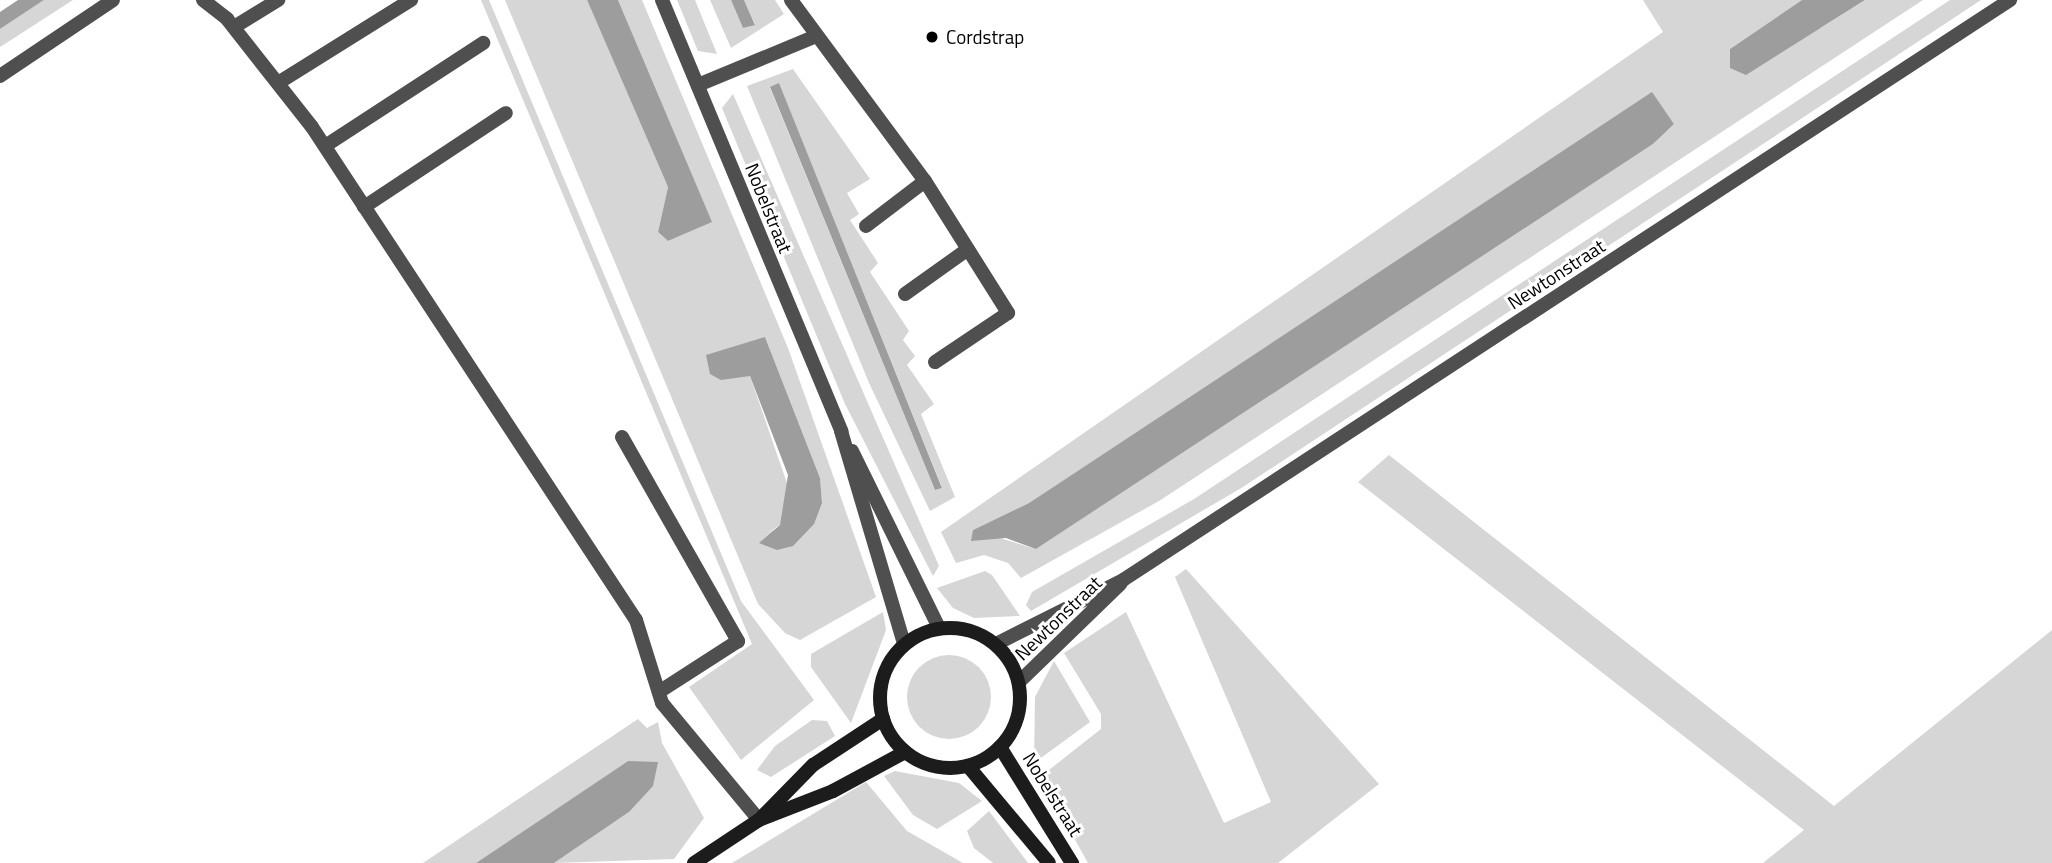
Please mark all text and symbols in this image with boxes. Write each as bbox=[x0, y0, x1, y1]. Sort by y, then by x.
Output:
place label: Cordstrap bbox=[946, 26, 1024, 48]
marker: Cordstrap bbox=[924, 29, 940, 45]
street label: Nobelstraat bbox=[741, 160, 797, 256]
street label: Newtonstraat bbox=[1503, 234, 1609, 314]
street label: Newtonstraat bbox=[1010, 571, 1106, 665]
street label: Nobelstraat bbox=[1018, 748, 1088, 840]

